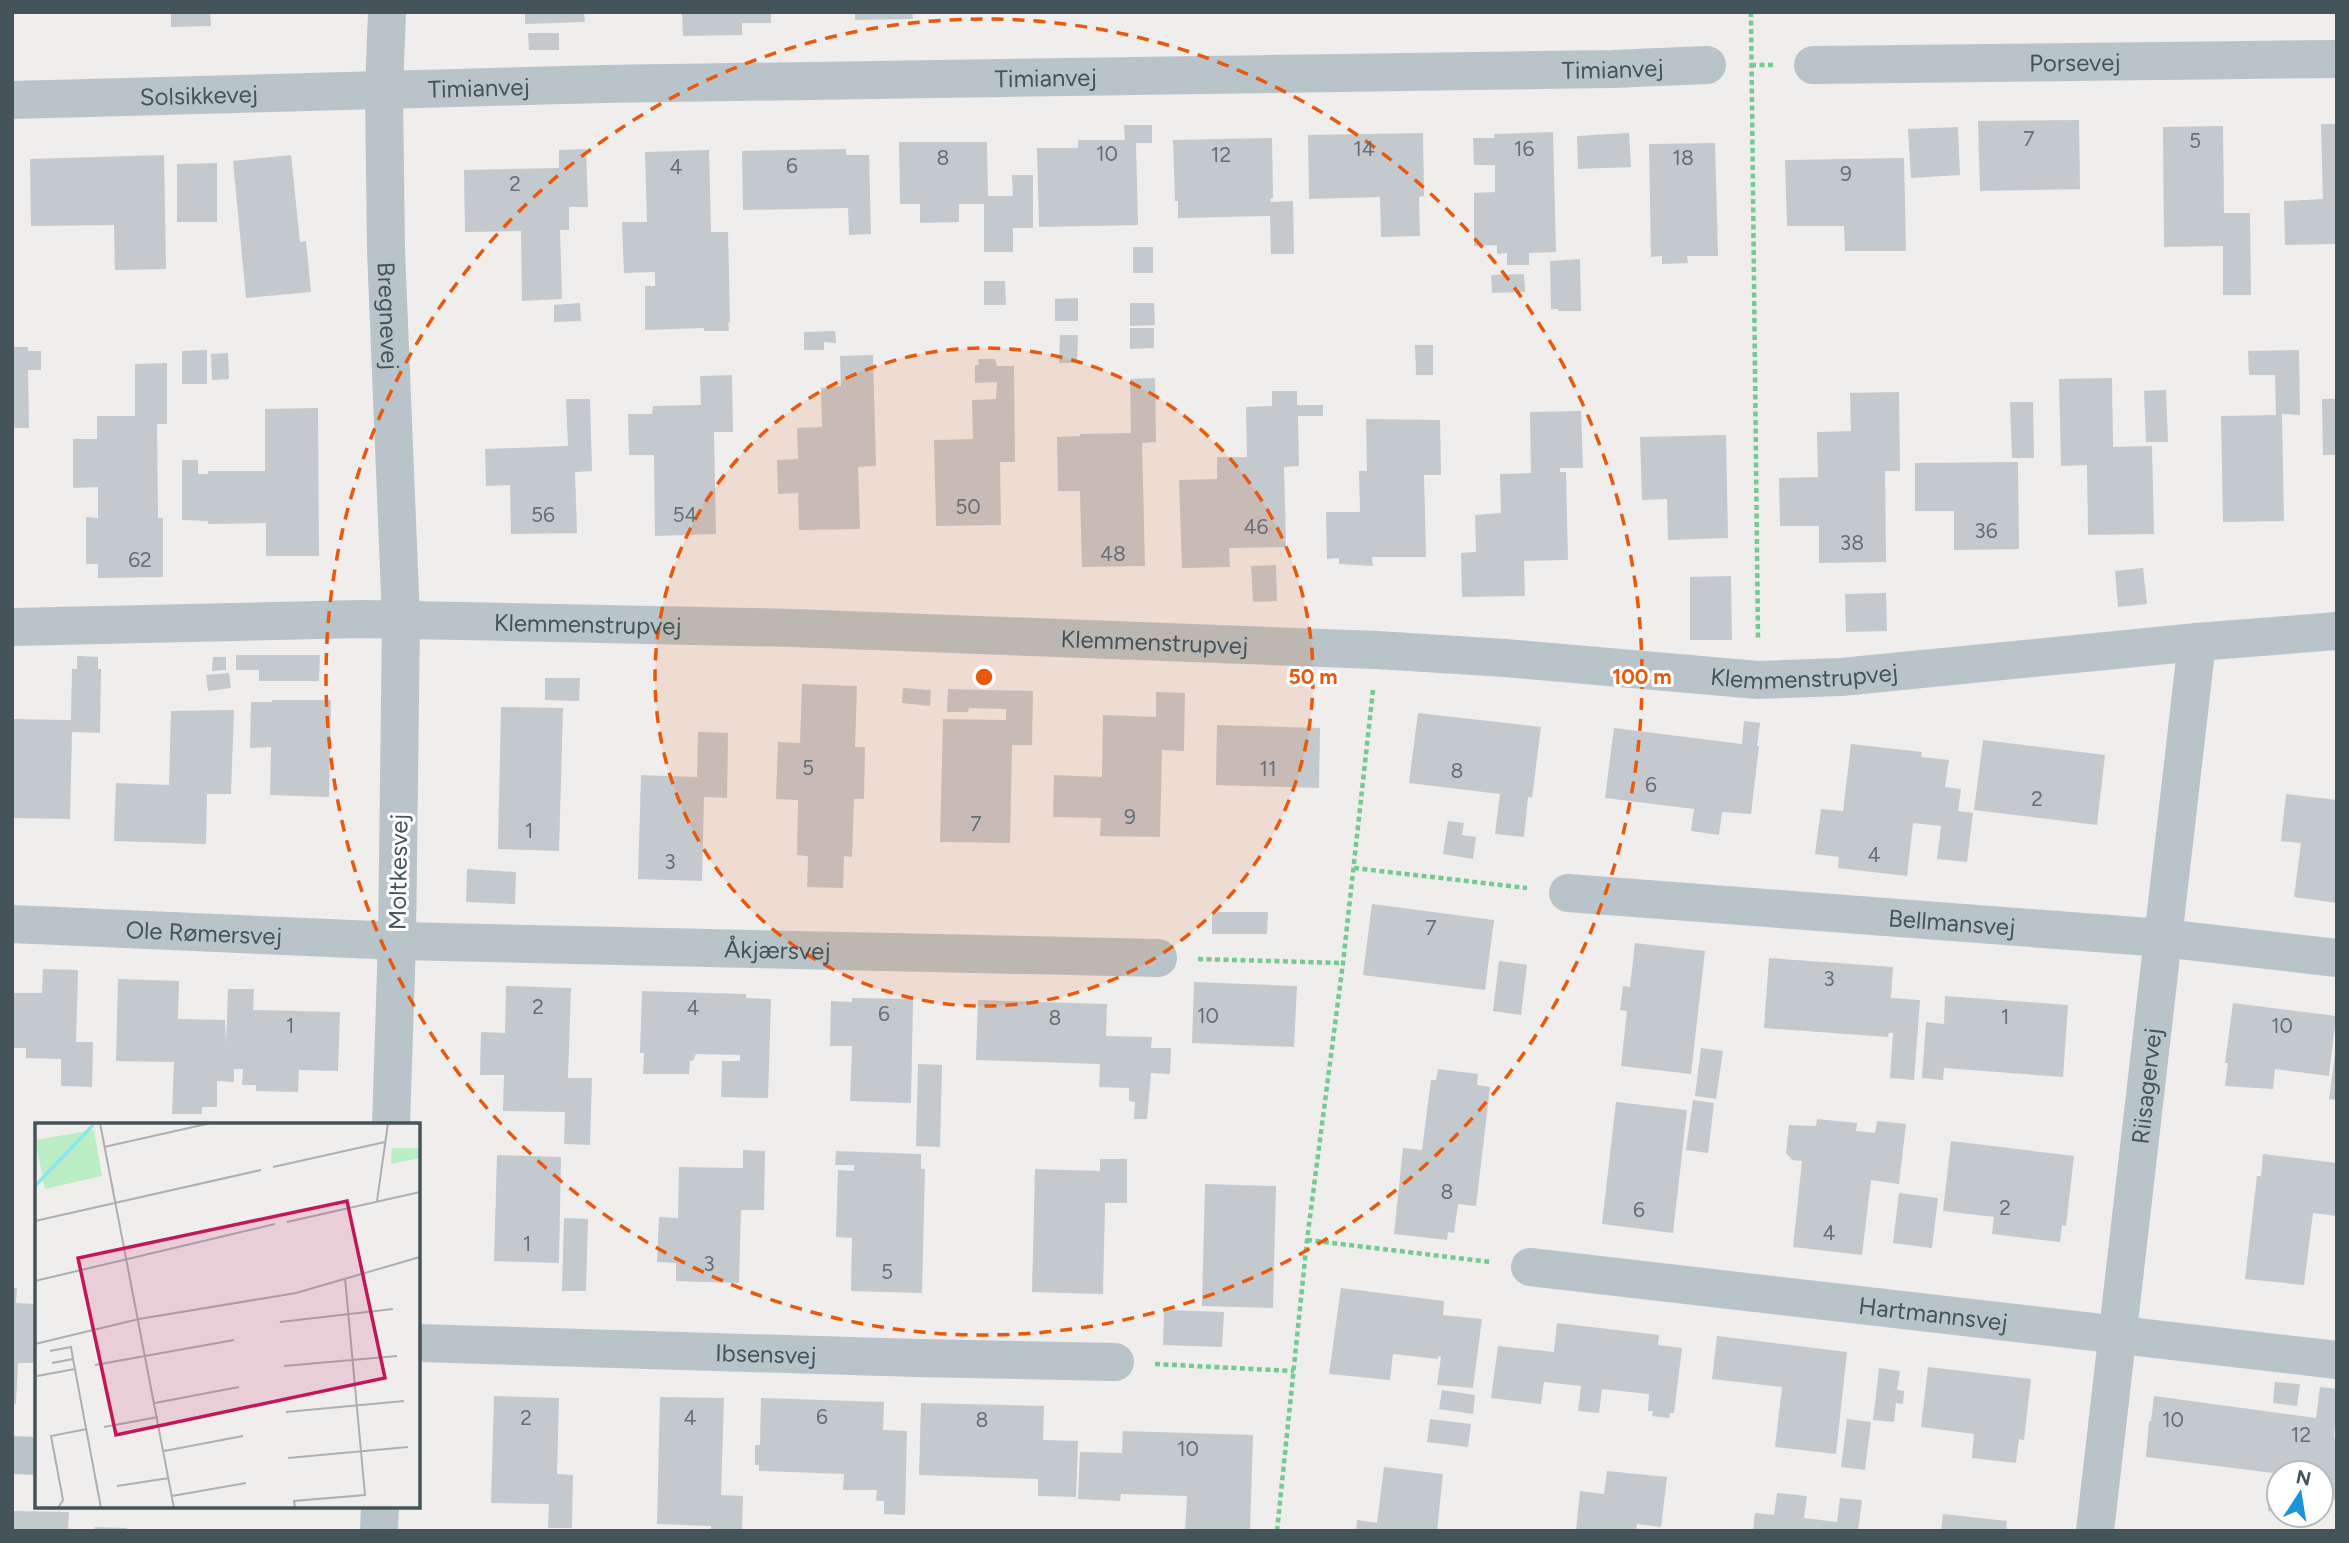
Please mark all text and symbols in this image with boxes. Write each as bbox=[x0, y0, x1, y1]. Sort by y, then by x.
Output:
street label: Porsevej bbox=[2029, 47, 2121, 77]
street label: Timianvej bbox=[1561, 52, 1664, 84]
street label: Timianvej bbox=[994, 62, 1097, 93]
street label: Timianvej bbox=[427, 71, 530, 103]
street label: Solsikkevej bbox=[139, 79, 258, 111]
house number: 7 bbox=[2023, 126, 2035, 151]
house number: 5 bbox=[2189, 128, 2201, 153]
house number: 14 bbox=[1353, 136, 1375, 161]
house number: 16 bbox=[1514, 136, 1534, 161]
house number: 10 bbox=[1096, 141, 1118, 166]
house number: 12 bbox=[1211, 142, 1231, 167]
house number: 8 bbox=[937, 145, 949, 170]
house number: 18 bbox=[1672, 145, 1694, 170]
house number: 6 bbox=[786, 153, 798, 178]
house number: 4 bbox=[669, 154, 683, 179]
house number: 9 bbox=[1840, 161, 1852, 186]
house number: 2 bbox=[509, 171, 521, 196]
street label: Bregnevej bbox=[372, 261, 405, 370]
house number: 50 bbox=[955, 494, 981, 519]
house number: 56 bbox=[531, 502, 555, 527]
house number: 54 bbox=[672, 502, 698, 527]
house number: 46 bbox=[1244, 514, 1269, 539]
house number: 36 bbox=[1974, 518, 1998, 543]
house number: 38 bbox=[1840, 530, 1864, 555]
house number: 48 bbox=[1100, 541, 1126, 566]
house number: 62 bbox=[128, 547, 152, 572]
street label: Klemmenstrupvej bbox=[494, 607, 682, 640]
street label: Klemmenstrupvej bbox=[1060, 624, 1249, 660]
street label: Klemmenstrupvej bbox=[1709, 657, 1899, 695]
text: 50 m bbox=[1288, 664, 1338, 689]
text: 100 m bbox=[1612, 664, 1672, 689]
centre of rings bbox=[972, 665, 996, 689]
house number: 5 bbox=[802, 755, 814, 780]
house number: 11 bbox=[1259, 756, 1277, 781]
house number: 8 bbox=[1451, 758, 1463, 783]
house number: 6 bbox=[1645, 772, 1657, 797]
house number: 2 bbox=[2031, 786, 2043, 811]
house number: 9 bbox=[1124, 804, 1136, 829]
house number: 7 bbox=[970, 811, 982, 836]
street label: Moltkesvej bbox=[382, 814, 414, 930]
house number: 1 bbox=[525, 818, 533, 843]
house number: 4 bbox=[1867, 842, 1881, 867]
house number: 3 bbox=[664, 849, 676, 874]
street label: Bellmansvej bbox=[1887, 903, 2017, 941]
street label: Ole Rømersvej bbox=[125, 915, 283, 950]
house number: 7 bbox=[1425, 915, 1437, 940]
street label: Åkjærsvej bbox=[724, 934, 831, 965]
house number: 3 bbox=[1823, 966, 1835, 991]
house number: 2 bbox=[532, 994, 544, 1019]
house number: 4 bbox=[686, 995, 700, 1020]
house number: 6 bbox=[878, 1001, 890, 1026]
house number: 10 bbox=[1197, 1003, 1219, 1028]
house number: 1 bbox=[2001, 1004, 2009, 1029]
house number: 8 bbox=[1049, 1005, 1061, 1030]
house number: 1 bbox=[286, 1013, 294, 1038]
house number: 10 bbox=[2271, 1013, 2293, 1038]
street label: Riisagervej bbox=[2125, 1026, 2167, 1146]
inset map bbox=[35, 1123, 420, 1508]
house number: 8 bbox=[1441, 1179, 1453, 1204]
house number: 2 bbox=[1999, 1195, 2011, 1220]
house number: 6 bbox=[1633, 1197, 1645, 1222]
house number: 4 bbox=[1822, 1220, 1836, 1245]
house number: 1 bbox=[523, 1231, 531, 1256]
house number: 3 bbox=[703, 1251, 715, 1276]
house number: 5 bbox=[881, 1259, 893, 1284]
street label: Hartmannsvej bbox=[1857, 1290, 2009, 1336]
street label: Ibsensvej bbox=[715, 1337, 817, 1369]
house number: 6 bbox=[816, 1404, 828, 1429]
house number: 2 bbox=[520, 1405, 532, 1430]
house number: 4 bbox=[683, 1405, 697, 1430]
house number: 8 bbox=[976, 1407, 988, 1432]
house number: 10 bbox=[2162, 1407, 2184, 1432]
house number: 12 bbox=[2291, 1422, 2311, 1447]
house number: 10 bbox=[1177, 1436, 1199, 1461]
north arrow bbox=[2265, 1459, 2335, 1529]
text: N bbox=[2294, 1465, 2313, 1491]

